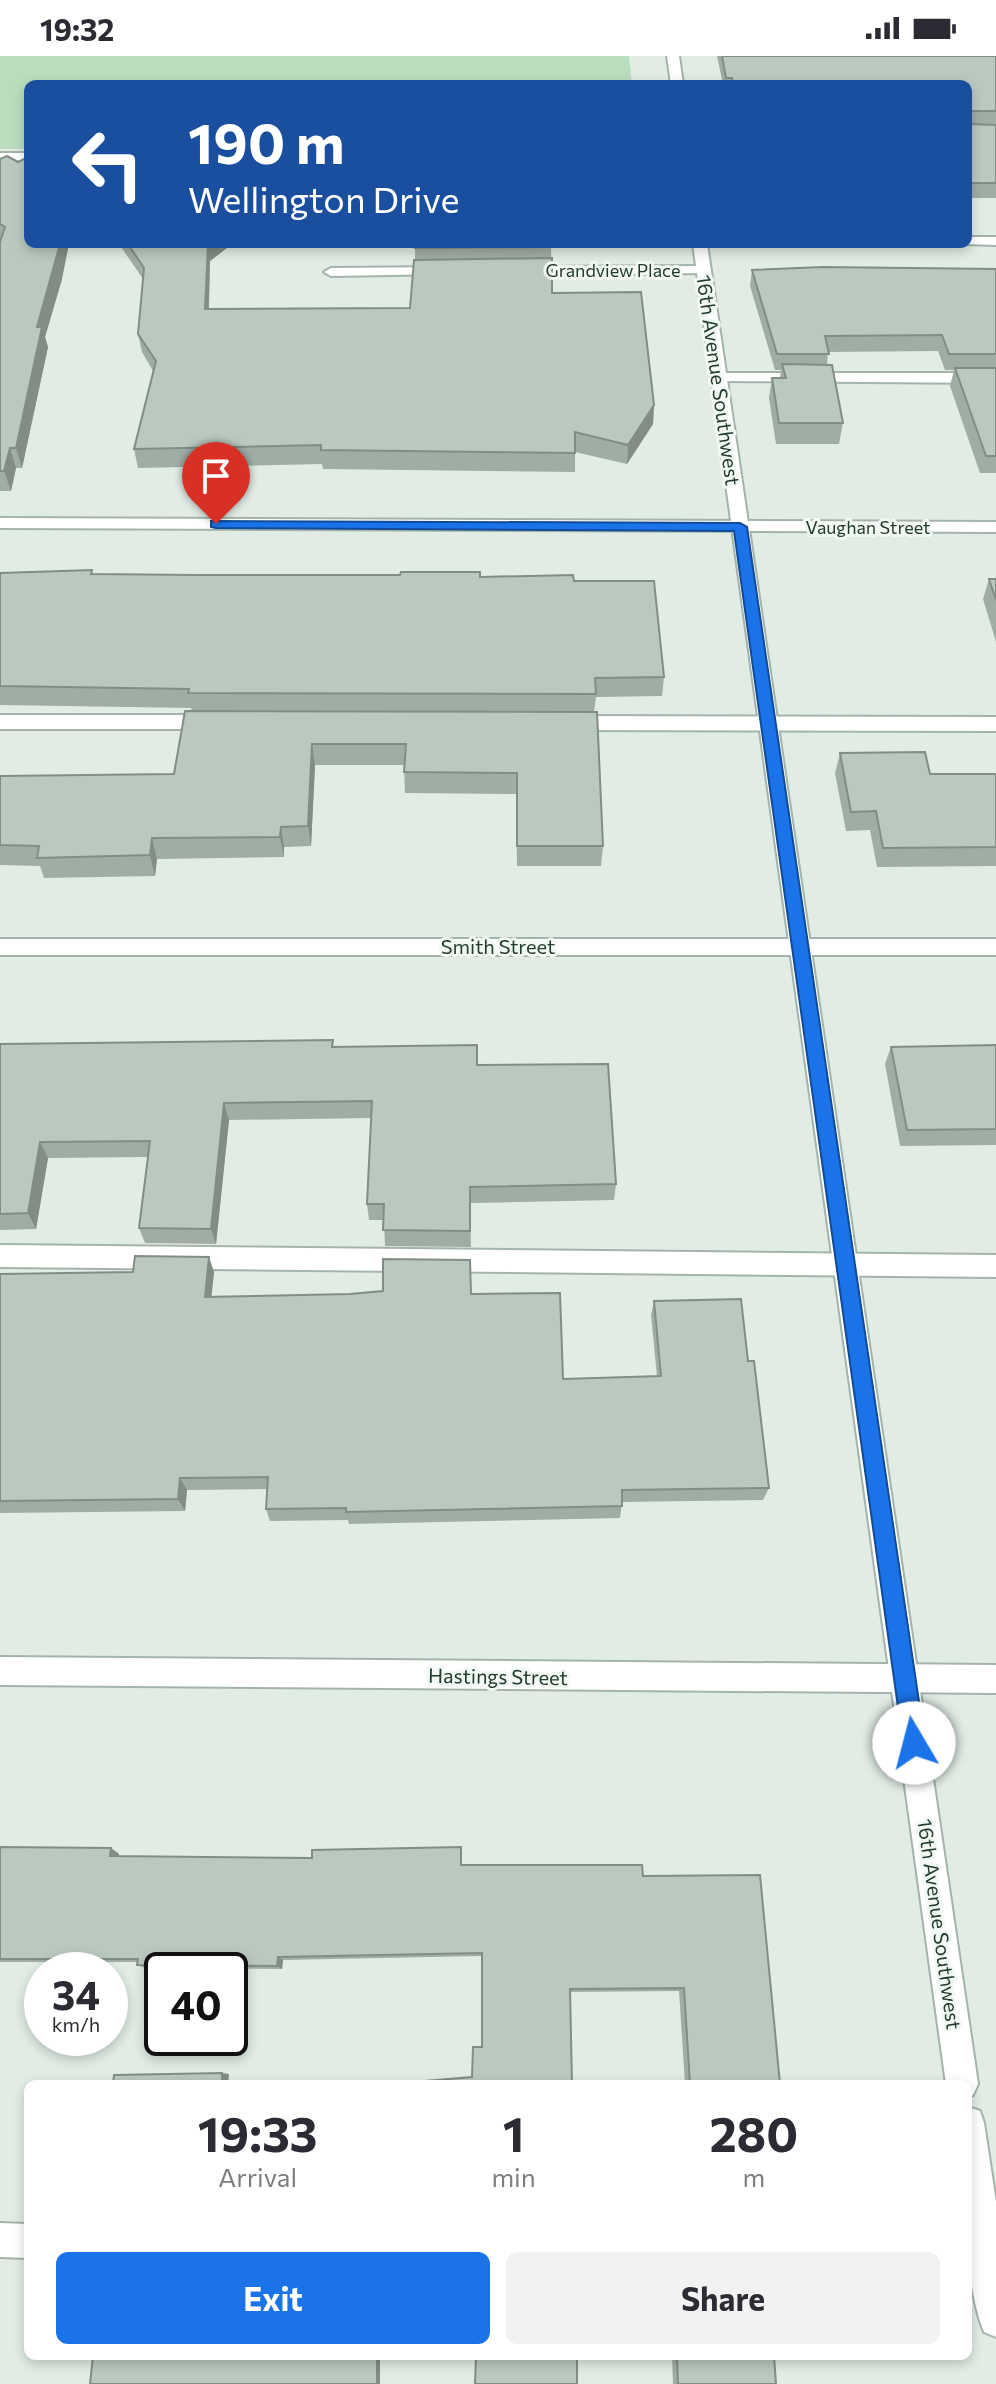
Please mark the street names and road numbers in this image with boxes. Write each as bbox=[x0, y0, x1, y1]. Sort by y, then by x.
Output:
street label: Grandview Place bbox=[546, 259, 681, 281]
street label: 16th Avenue Southwest bbox=[692, 273, 746, 487]
street label: Vaughan Street bbox=[806, 516, 931, 538]
street label: Smith Street bbox=[441, 934, 555, 958]
street label: Hastings Street bbox=[428, 1663, 568, 1689]
street label: 16th Avenue Southwest bbox=[913, 1817, 967, 2031]

